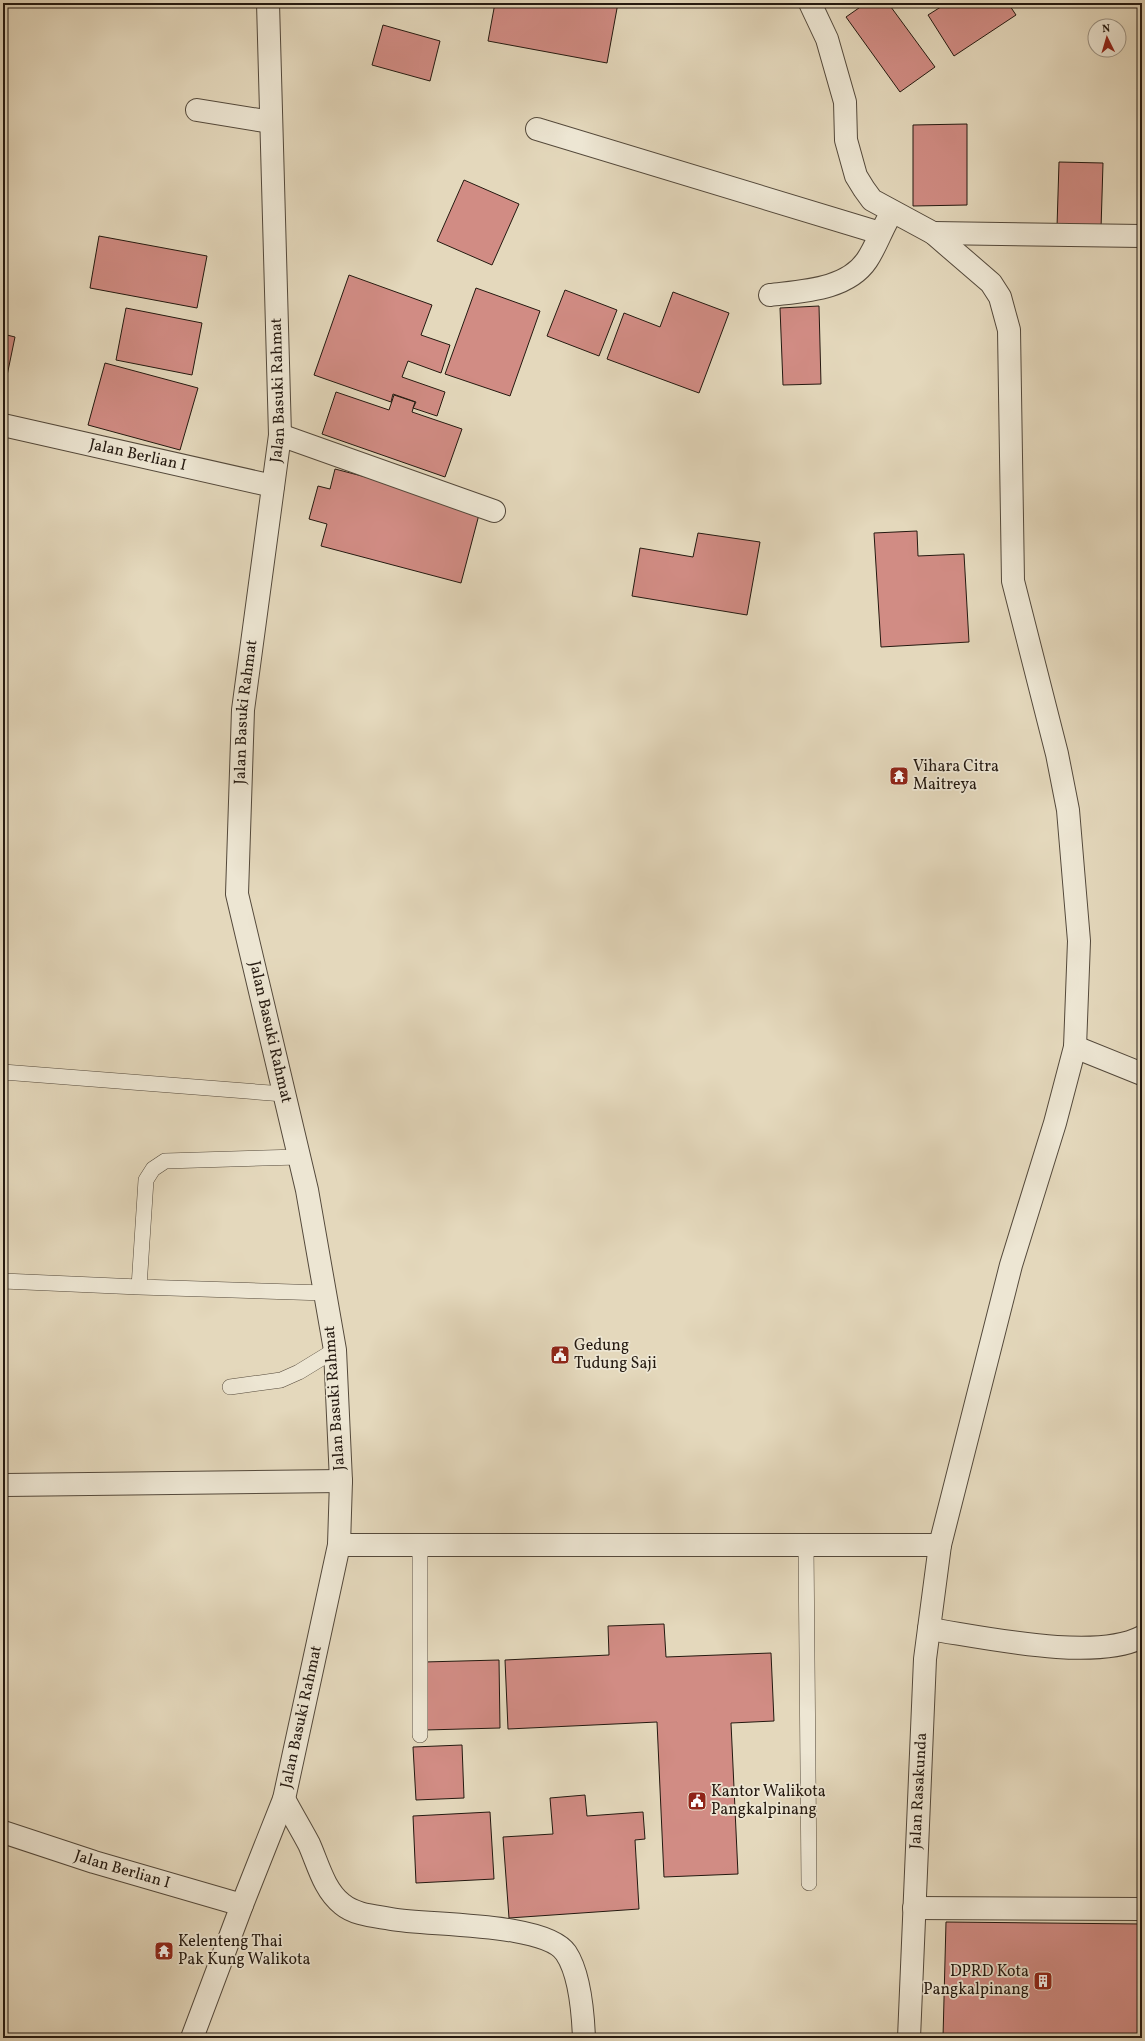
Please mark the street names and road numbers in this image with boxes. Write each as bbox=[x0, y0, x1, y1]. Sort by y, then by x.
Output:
street label: Jalan Basuki Rahmat bbox=[265, 317, 291, 464]
street label: Jalan Berlian I bbox=[87, 434, 188, 477]
street label: Jalan Basuki Rahmat bbox=[230, 638, 263, 785]
street label: Jalan Basuki Rahmat bbox=[243, 959, 297, 1106]
street label: Jalan Basuki Rahmat bbox=[319, 1324, 351, 1471]
street label: Jalan Basuki Rahmat bbox=[276, 1643, 328, 1790]
street label: Jalan Rasakunda bbox=[905, 1732, 933, 1850]
street label: Jalan Berlian I bbox=[71, 1845, 173, 1895]

